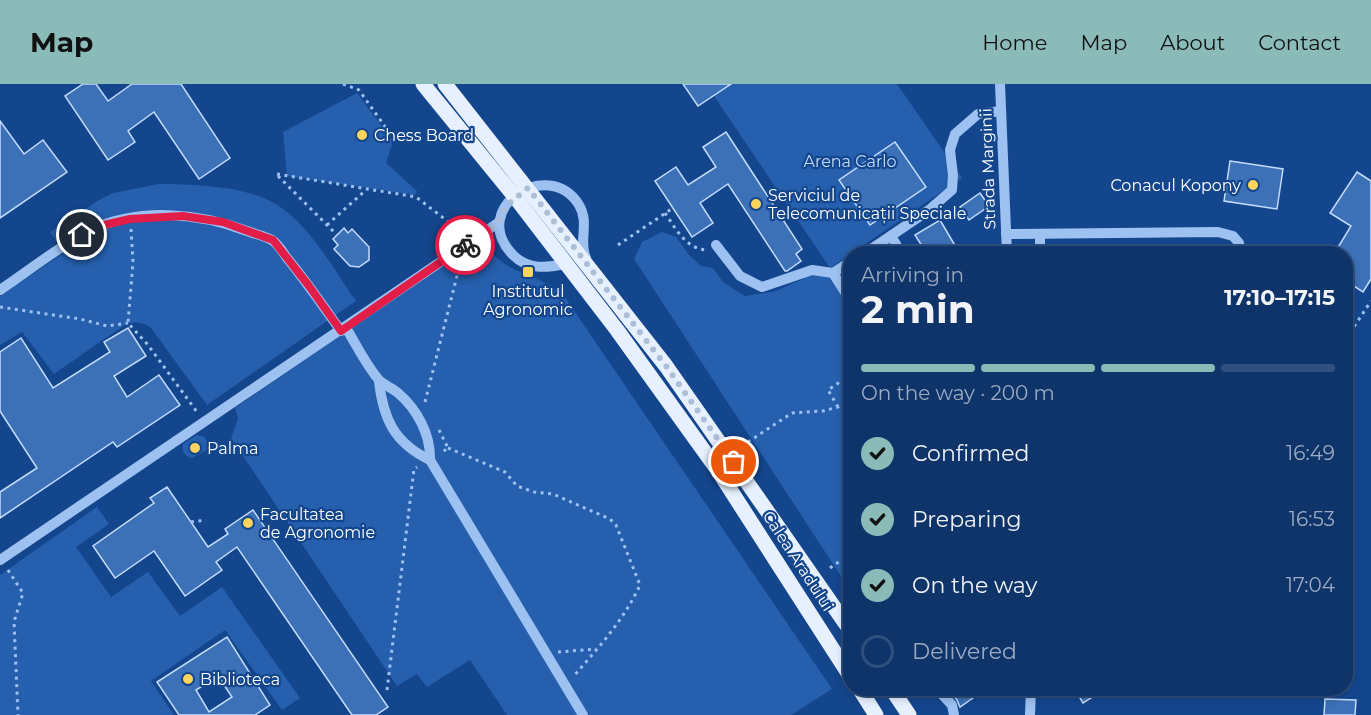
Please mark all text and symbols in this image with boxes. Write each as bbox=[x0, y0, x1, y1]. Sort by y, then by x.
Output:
text: Map bbox=[30, 25, 93, 59]
text: Home bbox=[982, 30, 1047, 55]
text: Map bbox=[1080, 30, 1127, 55]
text: About bbox=[1160, 30, 1225, 55]
text: Contact bbox=[1258, 30, 1341, 55]
street label: Strada Marginii bbox=[976, 108, 1000, 230]
place label: Chess Board bbox=[374, 126, 474, 145]
marker: Chess Board bbox=[355, 128, 369, 142]
park label: Arena Carlo bbox=[803, 152, 897, 171]
place label: Conacul Kopony bbox=[1110, 176, 1241, 195]
marker: Conacul Kopony bbox=[1246, 178, 1260, 192]
place label: Serviciul de Telecomunicații Speciale bbox=[768, 186, 966, 224]
marker: Serviciul de Telecomunicații Speciale bbox=[749, 197, 763, 211]
pin bbox=[56, 209, 107, 260]
courier bbox=[435, 215, 495, 275]
icon: home bbox=[65, 218, 98, 251]
icon: bike bbox=[449, 229, 482, 262]
text: Arriving in bbox=[861, 263, 964, 287]
marker: Institutul Agronomic bbox=[521, 265, 535, 279]
place label: Institutul Agronomic bbox=[483, 282, 573, 319]
text: 17:10–17:15 bbox=[1224, 284, 1335, 311]
text: 2 min bbox=[861, 285, 975, 333]
text: On the way · 200 m bbox=[861, 381, 1055, 405]
pin bbox=[708, 436, 759, 487]
icon: check bbox=[861, 437, 894, 470]
place label: Palma bbox=[207, 439, 258, 458]
text: Confirmed bbox=[912, 440, 1029, 467]
marker: Palma bbox=[188, 441, 202, 455]
text: 16:49 bbox=[1286, 441, 1335, 465]
icon: bag bbox=[717, 445, 750, 478]
icon: check bbox=[861, 503, 894, 536]
place label: Facultatea de Agronomie bbox=[260, 505, 375, 542]
text: Preparing bbox=[912, 506, 1021, 533]
street label: Calea Aradului bbox=[759, 507, 837, 615]
text: 16:53 bbox=[1289, 507, 1335, 531]
marker: Facultatea de Agronomie bbox=[241, 516, 255, 530]
icon: check bbox=[861, 569, 894, 602]
text: On the way bbox=[912, 572, 1037, 599]
text: 17:04 bbox=[1286, 573, 1335, 597]
text: Delivered bbox=[912, 638, 1017, 665]
place label: Biblioteca bbox=[200, 670, 280, 689]
marker: Biblioteca bbox=[181, 672, 195, 686]

